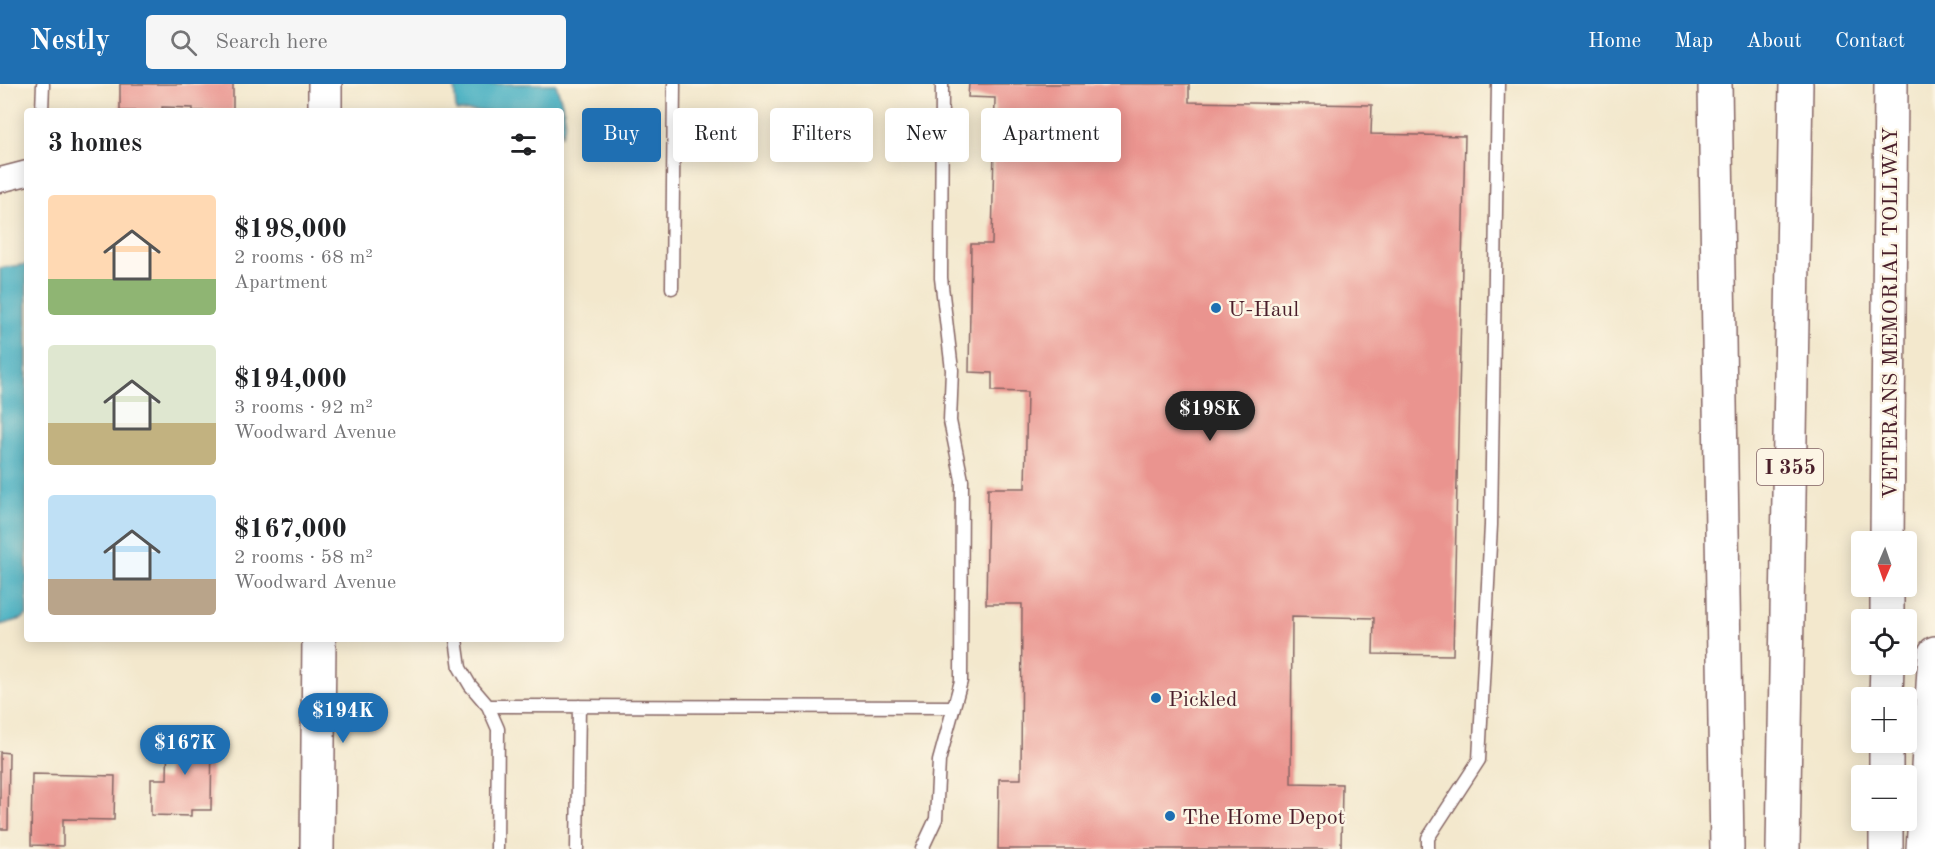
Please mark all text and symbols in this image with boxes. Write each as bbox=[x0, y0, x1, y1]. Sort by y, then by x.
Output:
search box bbox=[146, 15, 566, 69]
icon: search bbox=[167, 26, 200, 59]
text: Nestly bbox=[30, 28, 110, 56]
text: Search here bbox=[215, 31, 328, 53]
text: Home bbox=[1588, 31, 1641, 52]
text: Map bbox=[1674, 31, 1713, 52]
text: About bbox=[1746, 31, 1802, 52]
text: Contact bbox=[1835, 31, 1905, 52]
chip: Buy bbox=[582, 108, 661, 162]
chip: Rent bbox=[673, 108, 758, 162]
chip: Filters bbox=[770, 108, 873, 162]
chip: New bbox=[885, 108, 969, 162]
chip: Apartment bbox=[981, 108, 1121, 162]
street label: VETERANS MEMORIAL TOLLWAY bbox=[1880, 127, 1902, 499]
icon: filters bbox=[507, 128, 540, 161]
text: 3 homes bbox=[48, 131, 142, 157]
text: $198,000 bbox=[234, 217, 347, 243]
icon: home bbox=[96, 219, 168, 291]
text: 2 rooms · 68 m² bbox=[234, 248, 373, 268]
text: Apartment bbox=[234, 273, 328, 293]
place label: U-Haul bbox=[1228, 299, 1299, 321]
marker: U-Haul bbox=[1209, 301, 1223, 315]
text: $194,000 bbox=[234, 367, 347, 393]
icon: home bbox=[96, 369, 168, 441]
pin: $198K bbox=[1168, 391, 1252, 442]
text: 3 rooms · 92 m² bbox=[234, 398, 373, 418]
text: $198K bbox=[1179, 400, 1241, 420]
text: Woodward Avenue bbox=[234, 423, 396, 443]
road number: I 355 bbox=[1757, 449, 1823, 485]
text: $167,000 bbox=[234, 517, 347, 543]
icon: home bbox=[96, 519, 168, 591]
north arrow bbox=[1851, 531, 1917, 597]
map controls bbox=[1851, 531, 1917, 831]
text: 2 rooms · 58 m² bbox=[234, 548, 373, 568]
text: Woodward Avenue bbox=[234, 573, 396, 593]
button: locate bbox=[1851, 609, 1917, 675]
button: + bbox=[1851, 687, 1917, 753]
place label: Pickled bbox=[1168, 689, 1237, 711]
marker: Pickled bbox=[1149, 691, 1163, 705]
pin: $194K bbox=[301, 693, 385, 744]
text: $194K bbox=[312, 702, 374, 722]
pin: $167K bbox=[143, 725, 227, 776]
text: $167K bbox=[154, 734, 216, 754]
button: − bbox=[1851, 765, 1917, 831]
place label: The Home Depot bbox=[1182, 807, 1345, 829]
marker: The Home Depot bbox=[1163, 809, 1177, 823]

